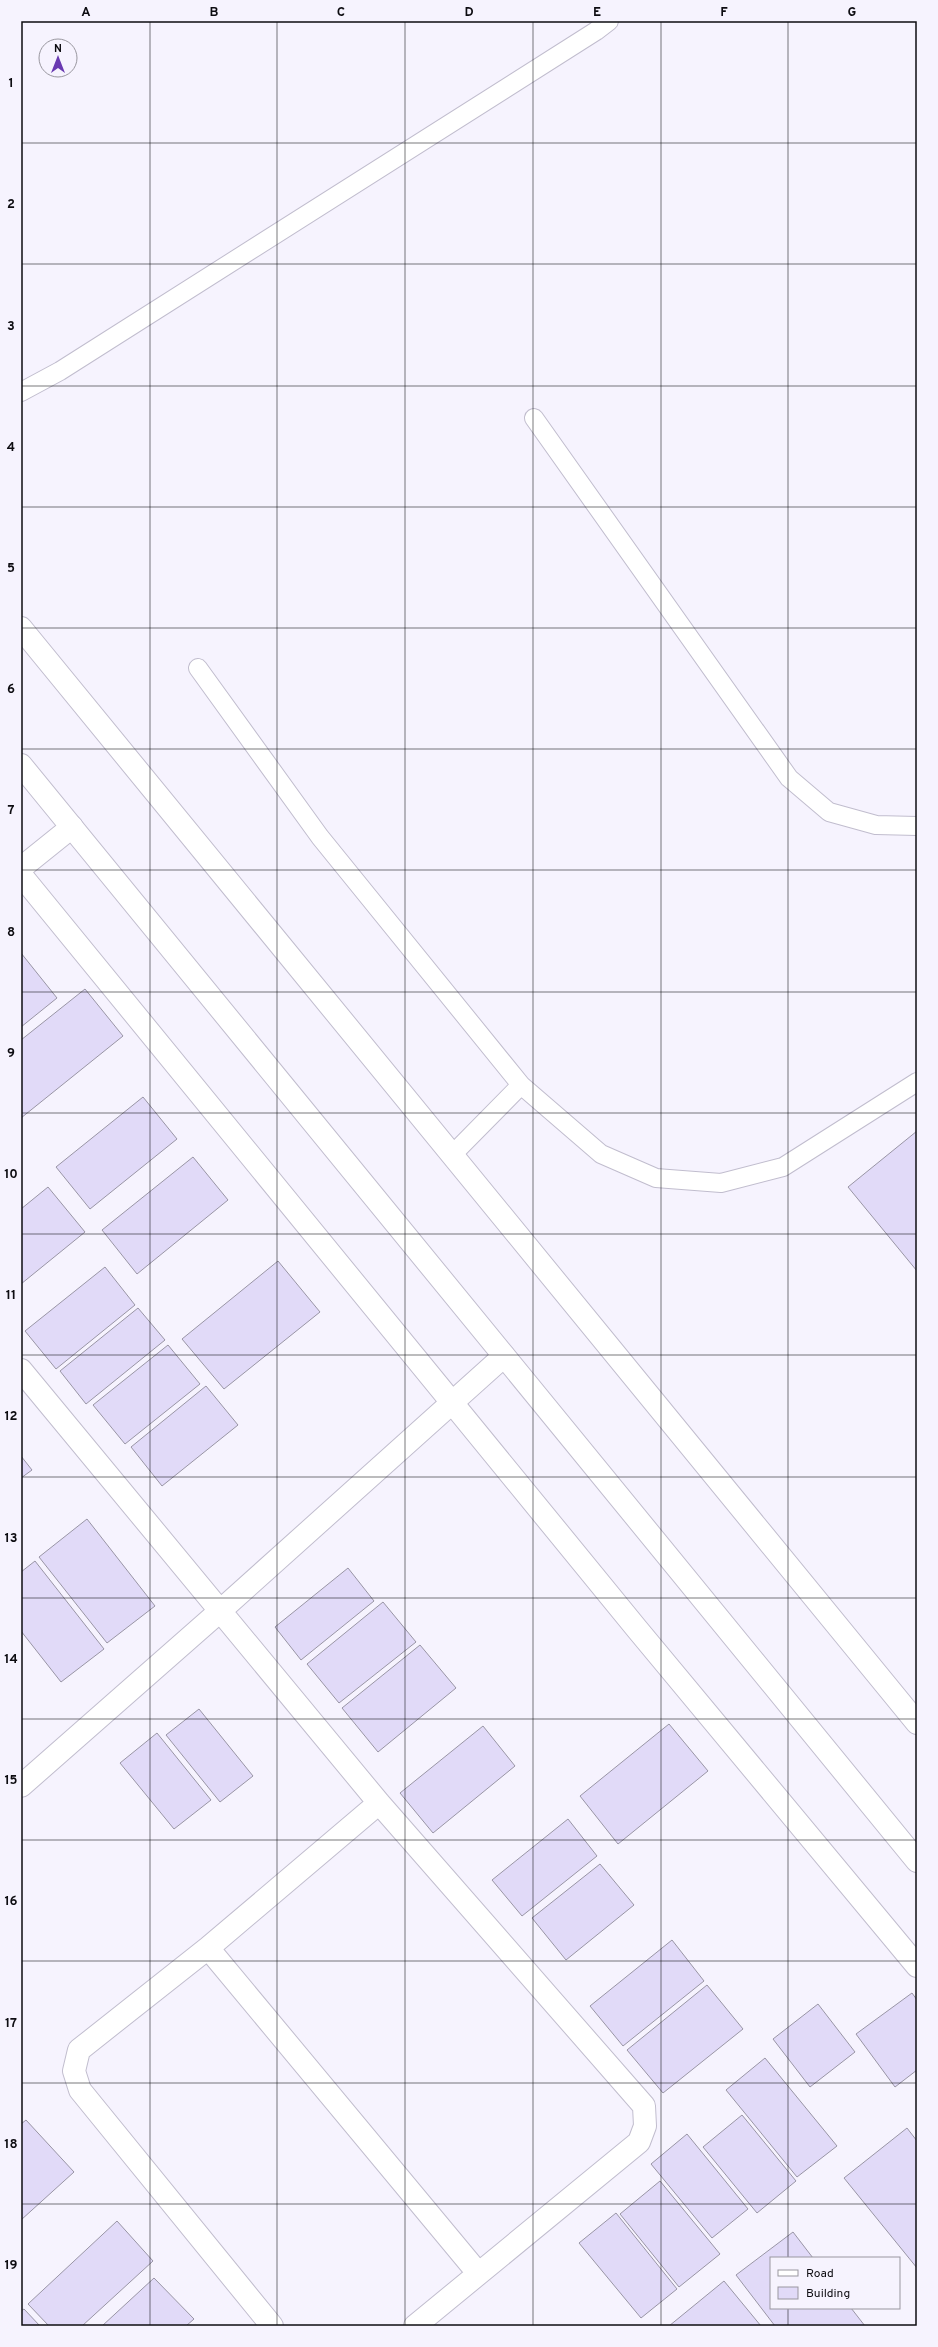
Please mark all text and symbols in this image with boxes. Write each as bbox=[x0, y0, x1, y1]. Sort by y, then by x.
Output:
text: A bbox=[81, 5, 91, 21]
text: B bbox=[210, 5, 219, 21]
text: C bbox=[337, 5, 345, 21]
text: D bbox=[464, 5, 474, 21]
text: E bbox=[593, 5, 601, 21]
text: F bbox=[720, 5, 728, 21]
text: G bbox=[848, 5, 857, 21]
north arrow bbox=[38, 38, 78, 78]
text: N bbox=[54, 42, 62, 56]
text: 1 bbox=[8, 76, 14, 92]
text: 2 bbox=[7, 197, 15, 213]
text: 3 bbox=[7, 319, 15, 335]
text: 4 bbox=[7, 440, 15, 456]
text: 5 bbox=[7, 561, 15, 577]
text: 6 bbox=[7, 682, 15, 698]
text: 7 bbox=[8, 803, 15, 819]
text: 8 bbox=[7, 925, 15, 941]
text: 9 bbox=[7, 1046, 15, 1062]
text: 10 bbox=[4, 1167, 18, 1183]
text: 11 bbox=[6, 1288, 16, 1304]
text: 12 bbox=[4, 1409, 18, 1425]
text: 13 bbox=[5, 1531, 18, 1547]
text: 14 bbox=[4, 1652, 18, 1668]
text: 15 bbox=[4, 1773, 18, 1789]
text: 16 bbox=[4, 1894, 18, 1910]
text: 17 bbox=[5, 2016, 17, 2032]
text: 18 bbox=[4, 2137, 18, 2153]
legend bbox=[770, 2257, 900, 2309]
text: 19 bbox=[4, 2258, 18, 2274]
text: Road bbox=[806, 2266, 834, 2282]
text: Building bbox=[806, 2286, 850, 2302]

